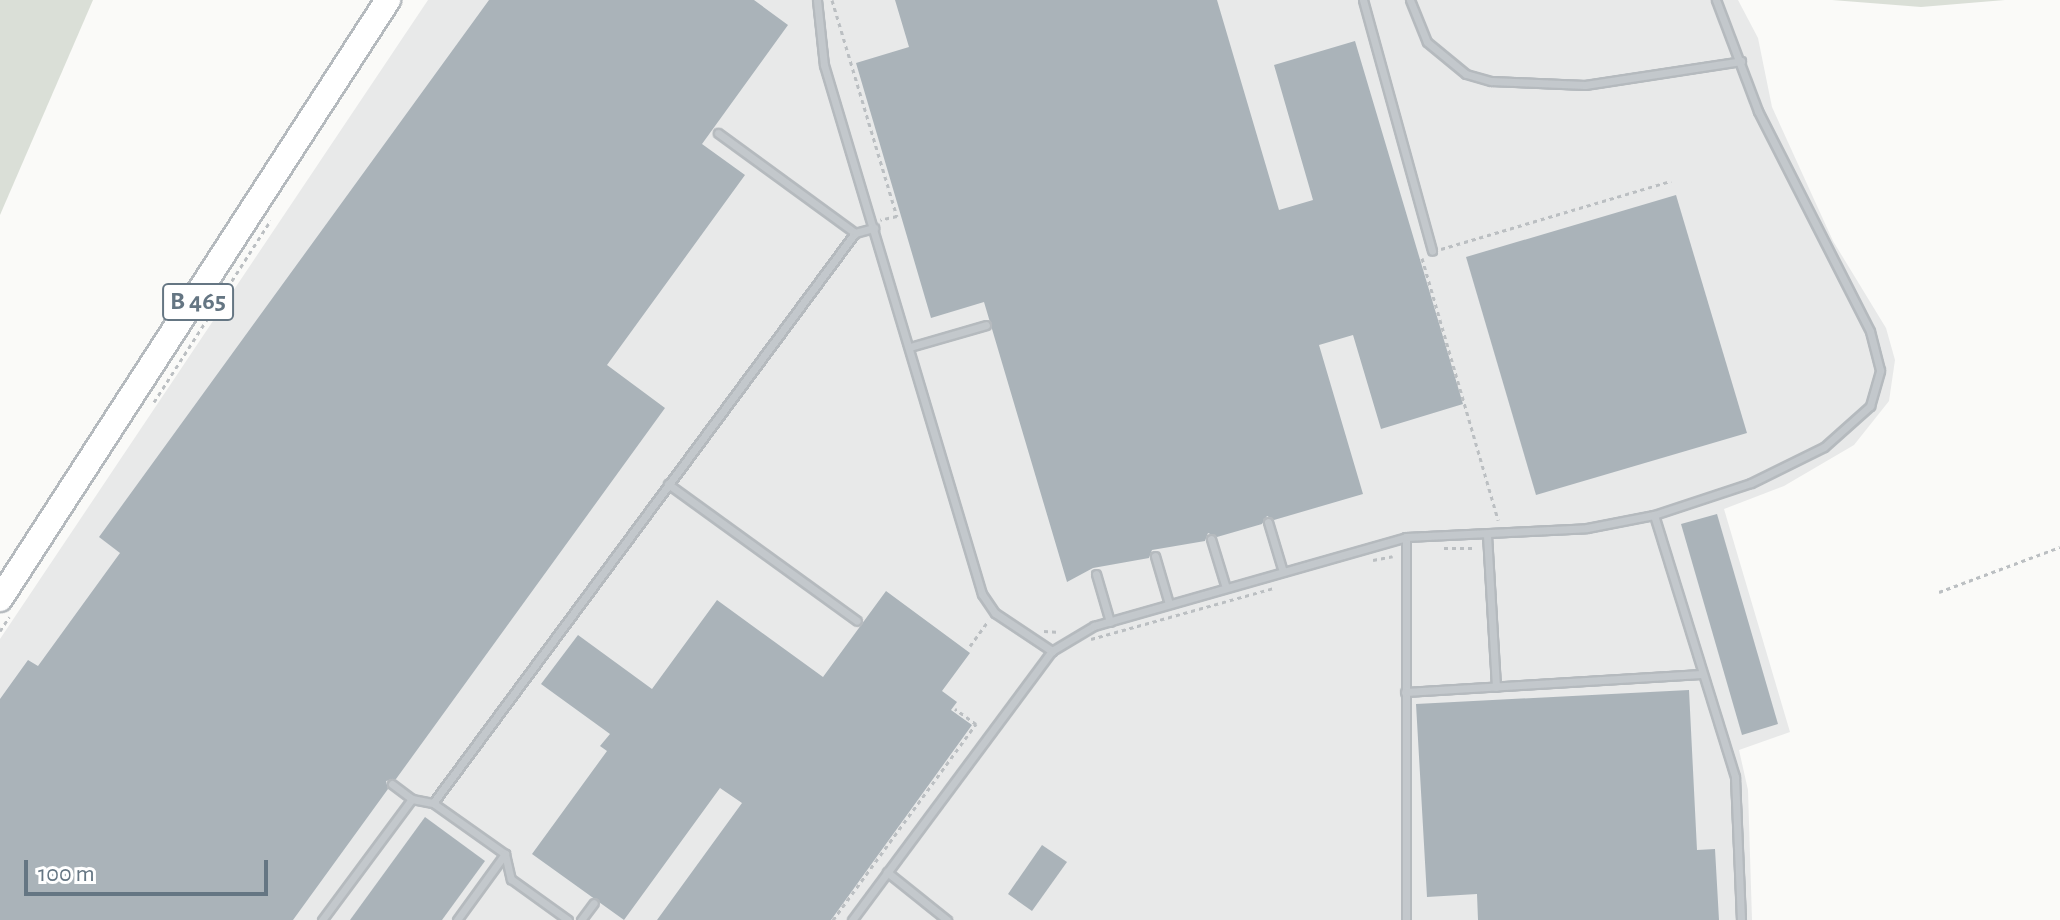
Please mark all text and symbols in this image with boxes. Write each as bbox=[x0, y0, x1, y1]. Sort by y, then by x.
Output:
road number: B 465 bbox=[162, 280, 234, 324]
scale bar bbox=[28, 844, 272, 894]
text: 100 m bbox=[38, 862, 95, 886]

